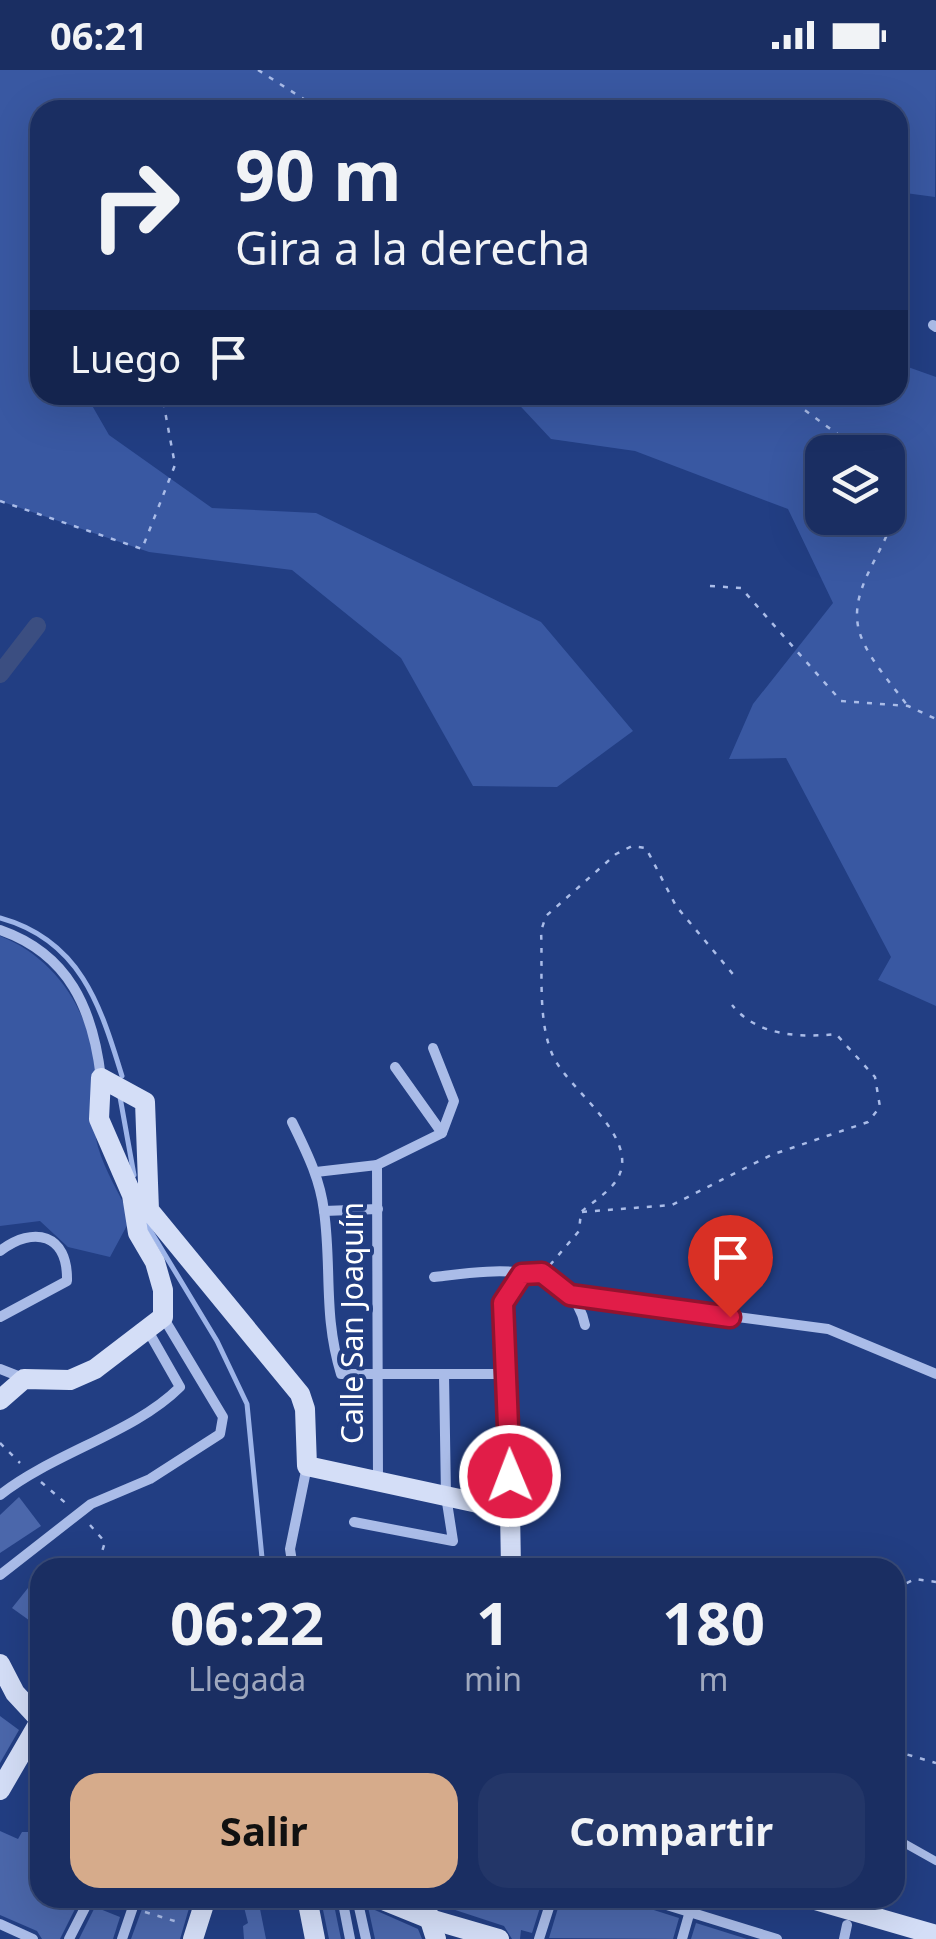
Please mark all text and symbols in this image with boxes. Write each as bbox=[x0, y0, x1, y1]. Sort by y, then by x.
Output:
text: 06:21 bbox=[50, 9, 148, 61]
text: 90 m bbox=[235, 126, 402, 222]
icon: right bbox=[70, 140, 200, 270]
text: Gira a la derecha bbox=[235, 217, 590, 278]
icon: arrive bbox=[201, 330, 256, 385]
text: Luego bbox=[70, 332, 181, 384]
map controls bbox=[805, 435, 905, 535]
button: layers bbox=[805, 435, 905, 535]
street label: Calle San Joaquín bbox=[331, 1202, 372, 1444]
pin bbox=[688, 1215, 773, 1318]
icon: arrive bbox=[703, 1230, 758, 1285]
position arrow bbox=[458, 1424, 562, 1528]
text: 06:22 bbox=[170, 1581, 324, 1663]
text: 1 bbox=[476, 1581, 510, 1663]
text: 180 bbox=[662, 1581, 765, 1663]
text: Llegada bbox=[188, 1657, 306, 1700]
text: min bbox=[464, 1657, 522, 1700]
text: m bbox=[699, 1657, 728, 1700]
button: Salir bbox=[70, 1773, 458, 1888]
button: Compartir bbox=[478, 1773, 865, 1888]

